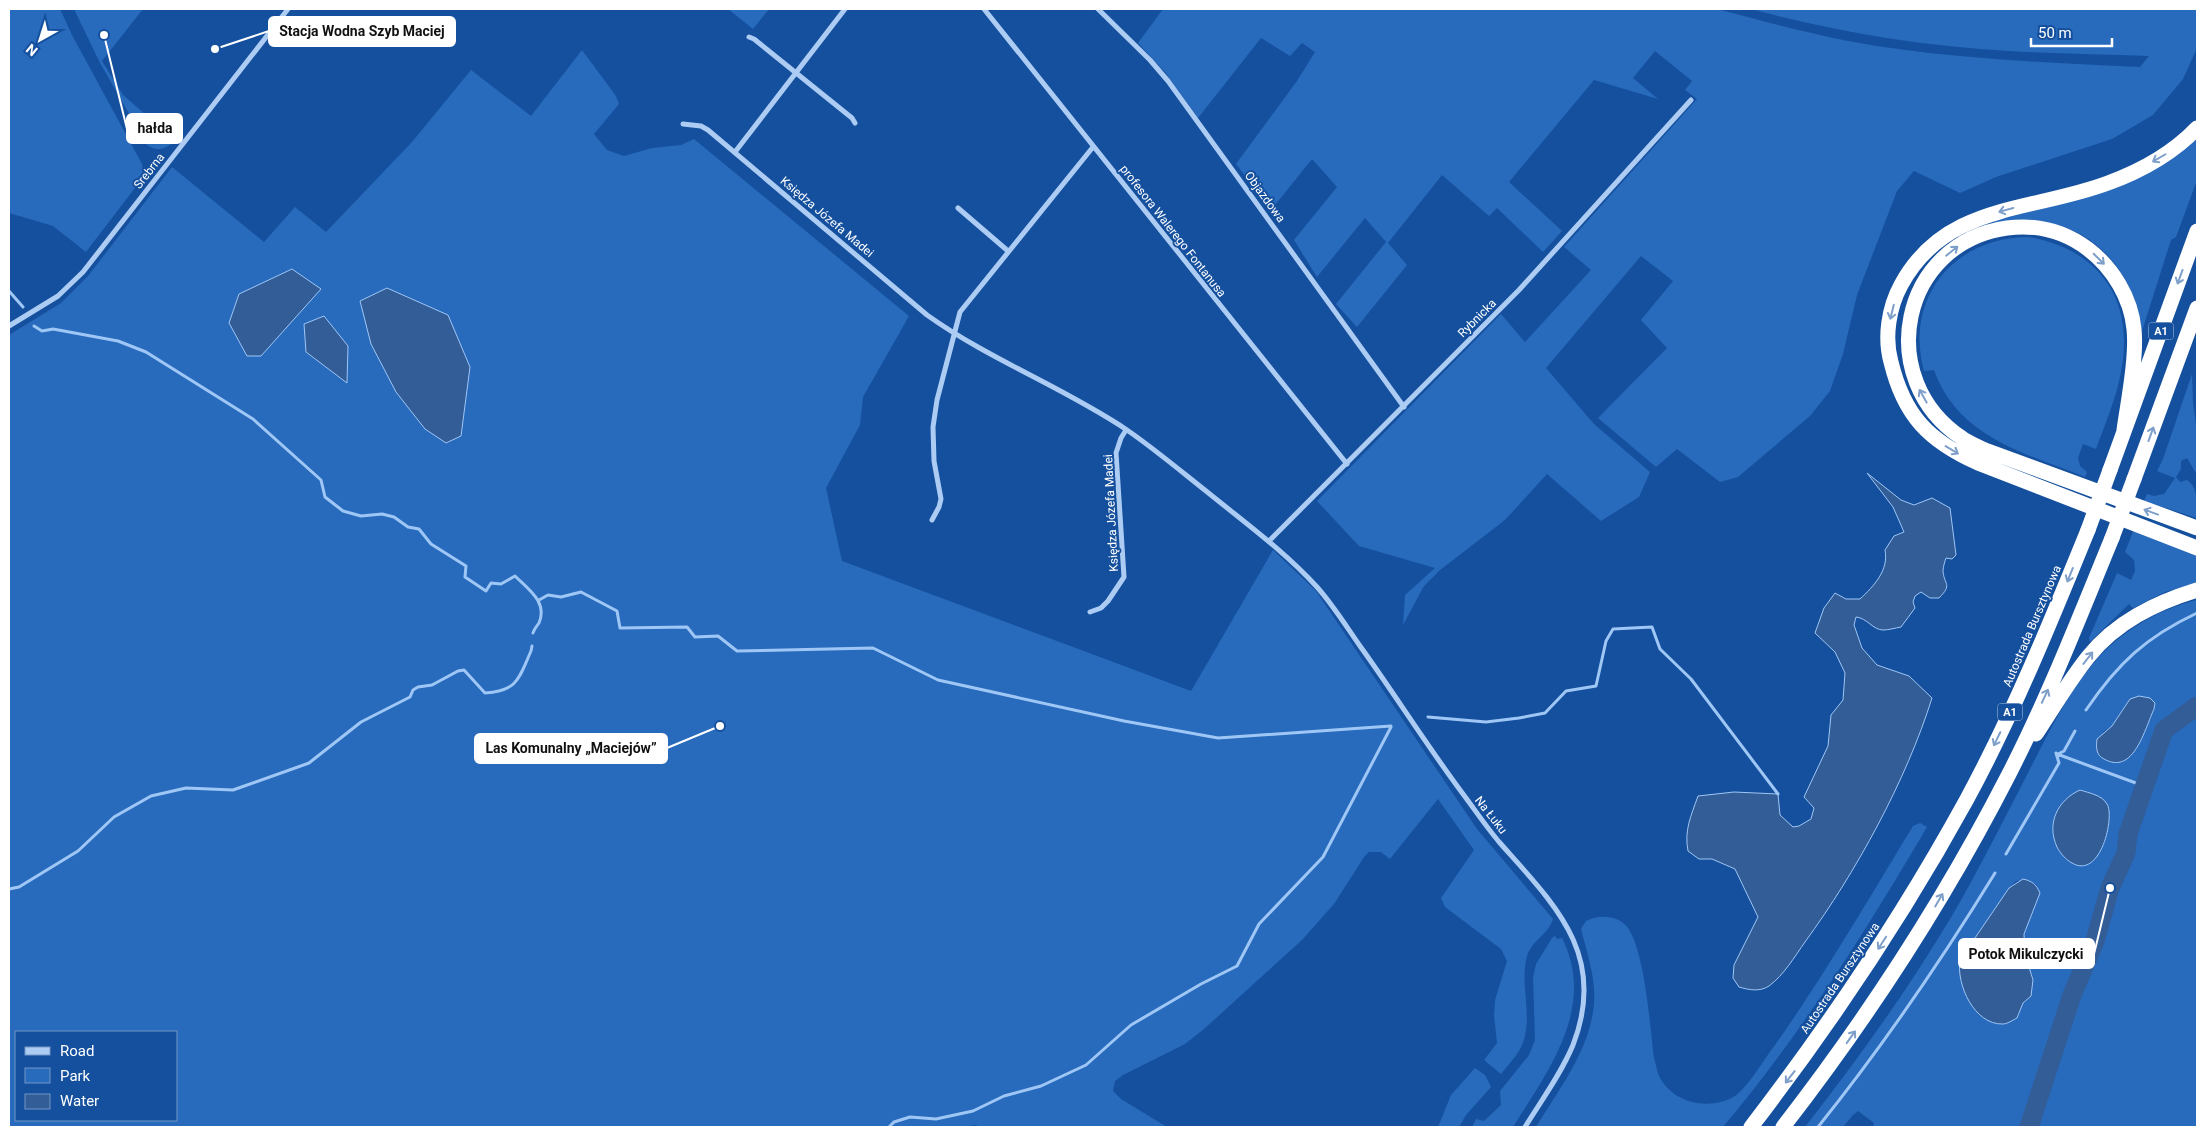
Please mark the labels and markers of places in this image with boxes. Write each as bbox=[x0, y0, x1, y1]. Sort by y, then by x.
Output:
callout: Stacja Wodna Szyb Maciej bbox=[269, 17, 455, 46]
callout: hałda bbox=[127, 114, 182, 143]
callout: Las Komunalny „Maciejów” bbox=[475, 734, 667, 763]
callout: Potok Mikulczycki bbox=[1959, 939, 2094, 968]

